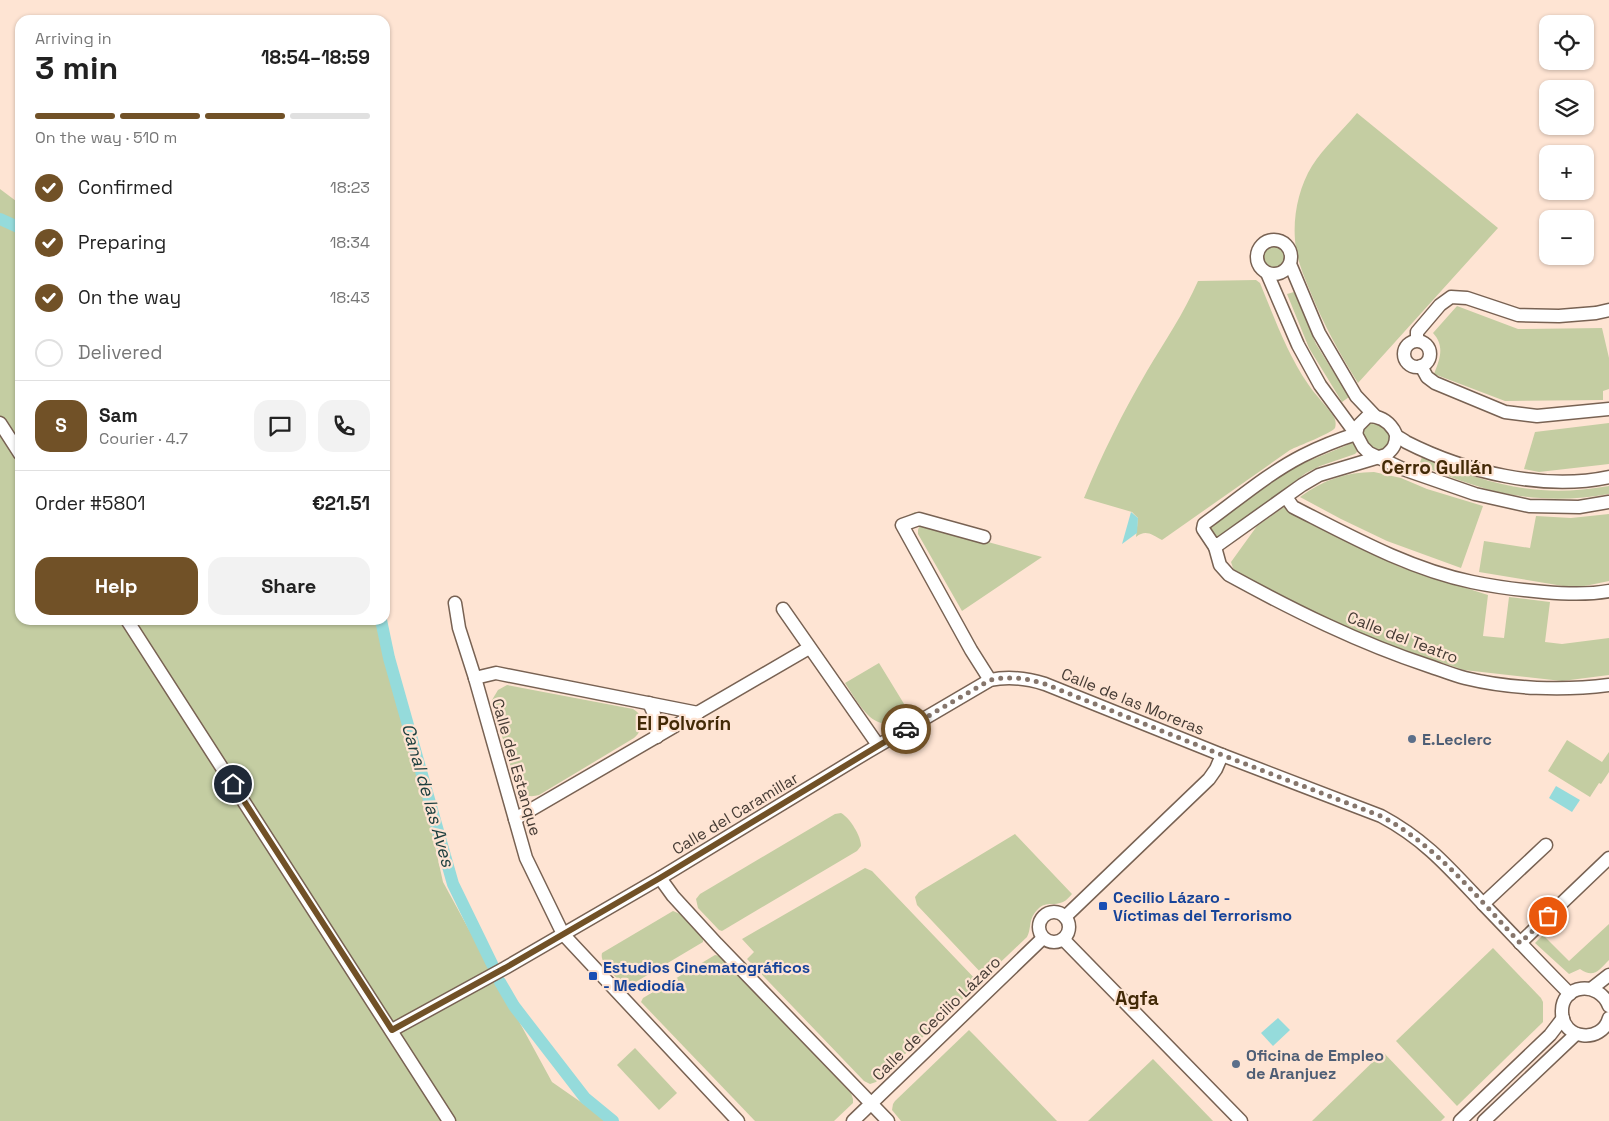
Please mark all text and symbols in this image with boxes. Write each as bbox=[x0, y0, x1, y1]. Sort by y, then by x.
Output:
map controls bbox=[1539, 15, 1594, 265]
button: locate bbox=[1539, 15, 1594, 70]
text: Arriving in bbox=[35, 28, 112, 49]
text: 18:54–18:59 bbox=[261, 45, 370, 70]
text: 3 min bbox=[35, 48, 118, 88]
button: layers bbox=[1539, 80, 1594, 135]
text: On the way · 510 m bbox=[35, 127, 177, 148]
button: + bbox=[1539, 145, 1594, 200]
icon: check bbox=[35, 174, 63, 202]
text: Confirmed bbox=[78, 175, 173, 200]
text: 18:23 bbox=[330, 177, 370, 198]
button: − bbox=[1539, 210, 1594, 265]
icon: check bbox=[35, 229, 63, 257]
text: Preparing bbox=[78, 230, 166, 255]
text: 18:34 bbox=[330, 232, 370, 253]
icon: check bbox=[35, 284, 63, 312]
text: On the way bbox=[78, 285, 181, 310]
text: 18:43 bbox=[330, 287, 370, 308]
text: Delivered bbox=[78, 340, 163, 365]
button: chat bbox=[254, 400, 306, 452]
button: phone bbox=[318, 400, 370, 452]
text: Sam bbox=[99, 403, 138, 428]
text: S bbox=[55, 413, 67, 438]
text: Courier · 4.7 bbox=[99, 428, 188, 449]
district label: Cerro Gullán bbox=[1381, 455, 1493, 480]
text: Order #5801 bbox=[35, 491, 145, 516]
text: €21.51 bbox=[312, 491, 370, 516]
button: Help bbox=[35, 557, 198, 615]
button: Share bbox=[208, 557, 370, 615]
street label: Calle del Teatro bbox=[1344, 607, 1461, 668]
street label: Calle de las Moreras bbox=[1058, 663, 1208, 740]
street label: Calle del Estanque bbox=[487, 696, 546, 838]
courier bbox=[881, 704, 931, 754]
district label: El Polvorín bbox=[637, 711, 731, 736]
icon: car bbox=[892, 715, 920, 743]
water label: Canal de las Aves bbox=[397, 720, 460, 870]
place label: E.Leclerc bbox=[1422, 729, 1492, 750]
marker: E.Leclerc bbox=[1406, 733, 1418, 745]
pin bbox=[212, 763, 254, 805]
street label: Calle del Caramillar bbox=[668, 767, 802, 859]
icon: home bbox=[219, 770, 247, 798]
place label: Cecilio Lázaro - Víctimas del Terrorismo bbox=[1113, 887, 1292, 926]
pin bbox=[1527, 895, 1569, 937]
marker: Cecilio Lázaro - Víctimas del Terrorismo bbox=[1097, 900, 1109, 912]
icon: bag bbox=[1534, 902, 1562, 930]
street label: Calle de Cecilio Lázaro bbox=[868, 951, 1005, 1085]
place label: Estudios Cinematográficos - Mediodía bbox=[603, 957, 810, 996]
marker: Estudios Cinematográficos - Mediodía bbox=[587, 970, 599, 982]
district label: Agfa bbox=[1115, 986, 1159, 1011]
place label: Oficina de Empleo de Aranjuez bbox=[1246, 1045, 1384, 1084]
marker: Oficina de Empleo de Aranjuez bbox=[1230, 1058, 1242, 1070]

